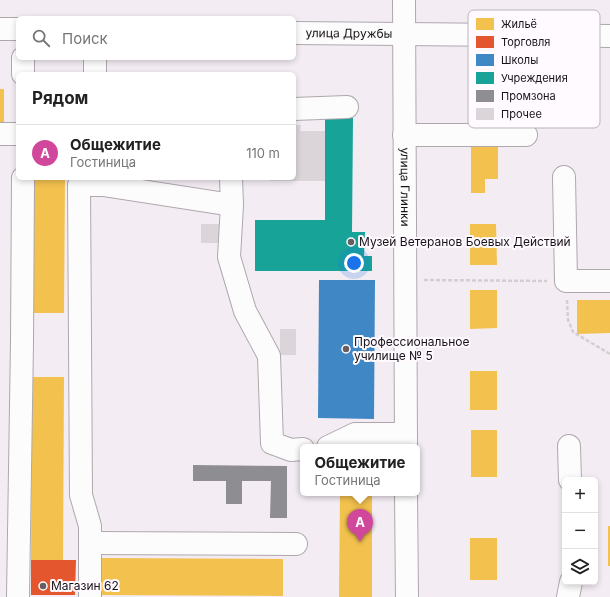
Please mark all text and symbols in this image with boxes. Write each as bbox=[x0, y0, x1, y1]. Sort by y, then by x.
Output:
legend bbox=[468, 10, 600, 128]
search box bbox=[16, 16, 296, 60]
text: Жильё bbox=[501, 17, 537, 31]
street label: улица Дружбы bbox=[305, 25, 393, 41]
icon: search bbox=[30, 27, 52, 49]
text: Поиск bbox=[62, 29, 108, 48]
text: Торговля bbox=[501, 35, 550, 49]
text: Школы bbox=[501, 53, 538, 67]
text: Учреждения bbox=[501, 71, 568, 85]
text: Рядом bbox=[32, 88, 88, 108]
text: Промзона bbox=[501, 89, 556, 103]
text: Прочее bbox=[501, 107, 542, 121]
text: Общежитие bbox=[70, 135, 161, 154]
text: A bbox=[40, 145, 50, 161]
text: 110 m bbox=[246, 145, 280, 161]
street label: улица Глинки bbox=[398, 147, 413, 227]
text: Гостиница bbox=[70, 154, 136, 170]
place label: Музей Ветеранов Боевых Действий bbox=[359, 234, 571, 249]
marker: Музей Ветеранов Боевых Действий bbox=[346, 237, 356, 247]
your location bbox=[344, 253, 364, 273]
place label: Профессиональное училище № 5 bbox=[354, 334, 469, 363]
marker: Профессиональное училище № 5 bbox=[341, 344, 351, 354]
popup bbox=[300, 444, 420, 496]
text: Общежитие bbox=[315, 453, 405, 472]
text: Гостиница bbox=[315, 472, 381, 488]
map controls bbox=[562, 477, 598, 585]
button: + bbox=[562, 477, 598, 513]
pin: A bbox=[347, 509, 373, 542]
button: − bbox=[562, 513, 598, 549]
button: layers bbox=[562, 549, 598, 585]
place label: Магазин 62 bbox=[51, 578, 119, 593]
marker: Магазин 62 bbox=[38, 581, 48, 591]

